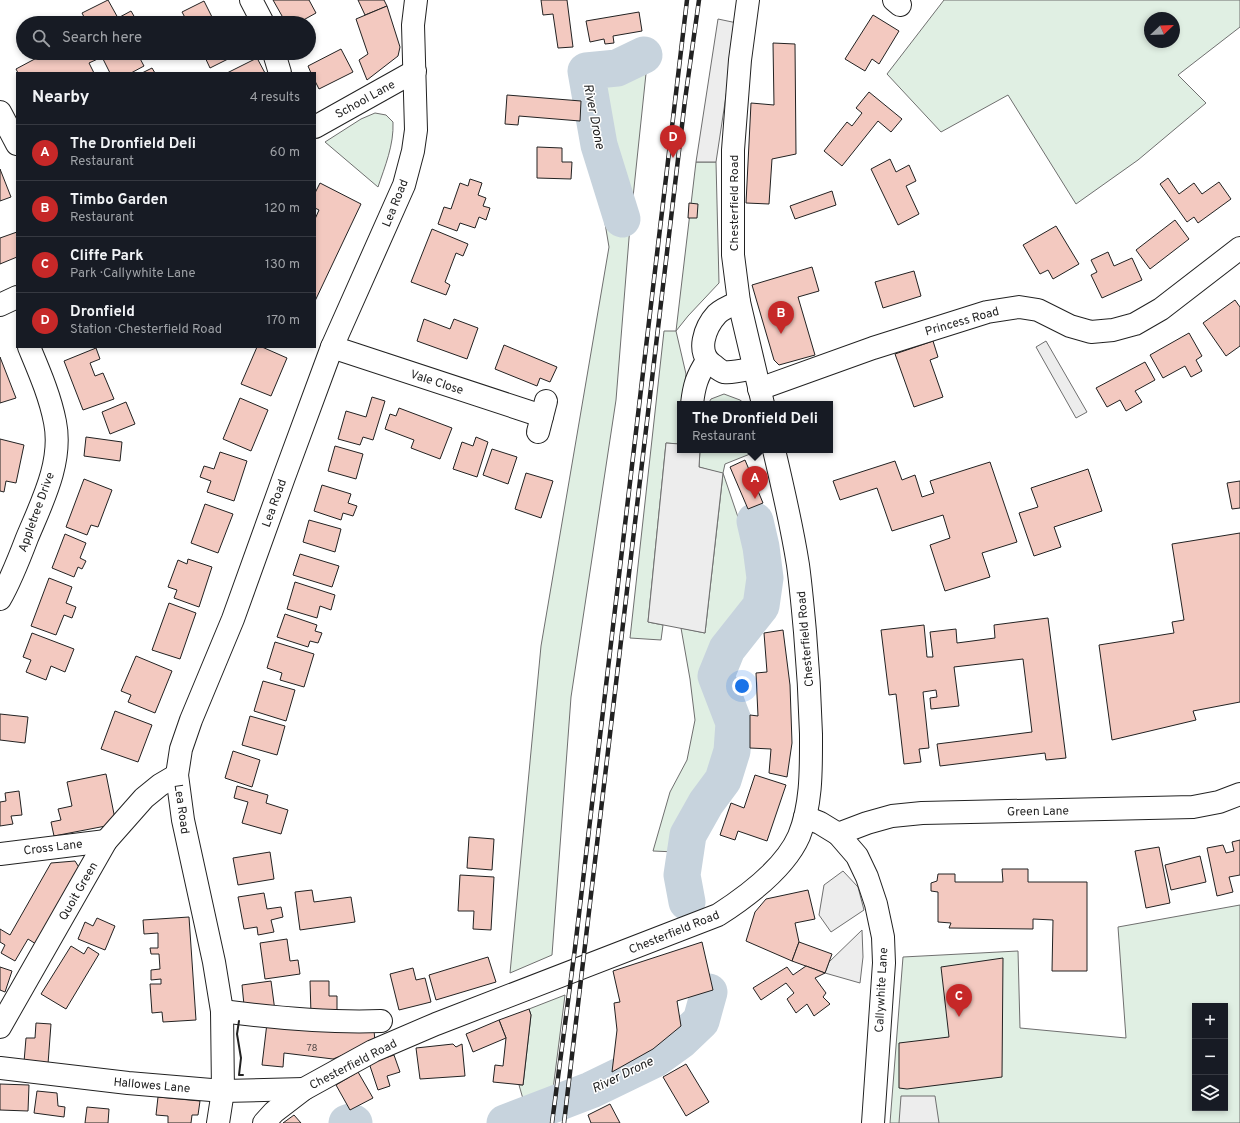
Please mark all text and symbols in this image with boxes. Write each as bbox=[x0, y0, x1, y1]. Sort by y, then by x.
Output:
north arrow bbox=[1144, 12, 1180, 48]
search box bbox=[16, 16, 316, 60]
icon: search bbox=[30, 27, 52, 49]
text: Search here bbox=[62, 29, 142, 48]
street label: School Lane bbox=[333, 77, 398, 123]
water label: River Drone bbox=[579, 82, 607, 151]
text: Nearby bbox=[32, 87, 89, 109]
text: 4 results bbox=[250, 90, 300, 106]
pin: D bbox=[660, 125, 686, 158]
text: The Dronfield Deli bbox=[70, 135, 196, 154]
text: A bbox=[40, 145, 50, 161]
text: 60 m bbox=[270, 145, 300, 161]
text: Restaurant bbox=[70, 154, 134, 170]
street label: Chesterfield Road bbox=[727, 155, 743, 251]
street label: Lea Road bbox=[379, 177, 413, 230]
text: Timbo Garden bbox=[70, 191, 168, 210]
text: B bbox=[41, 201, 49, 217]
text: 120 m bbox=[265, 201, 300, 217]
text: Restaurant bbox=[70, 210, 134, 226]
text: Cliffe Park bbox=[70, 247, 144, 266]
text: C bbox=[41, 257, 49, 273]
text: 130 m bbox=[265, 257, 300, 273]
text: Park · Callywhite Lane bbox=[70, 266, 195, 282]
pin: B bbox=[768, 301, 794, 334]
text: Dronfield bbox=[70, 303, 135, 322]
street label: Princess Road bbox=[923, 304, 1001, 340]
text: D bbox=[40, 313, 50, 329]
text: 170 m bbox=[266, 313, 300, 329]
text: Station · Chesterfield Road bbox=[70, 322, 222, 338]
street label: Vale Close bbox=[408, 367, 465, 399]
popup bbox=[677, 401, 833, 453]
text: The Dronfield Deli bbox=[692, 410, 818, 429]
text: Restaurant bbox=[692, 429, 756, 445]
pin: A bbox=[742, 466, 768, 499]
street label: Appletree Drive bbox=[15, 470, 59, 555]
street label: Lea Road bbox=[259, 477, 291, 530]
street label: Chesterfield Road bbox=[794, 590, 818, 688]
your location bbox=[732, 676, 752, 696]
street label: Lea Road bbox=[170, 783, 192, 835]
street label: Green Lane bbox=[1007, 803, 1069, 821]
street label: Cross Lane bbox=[23, 836, 84, 860]
street label: Quoit Green bbox=[56, 859, 102, 924]
street label: Chesterfield Road bbox=[627, 907, 722, 958]
street label: Callywhite Lane bbox=[872, 947, 892, 1033]
pin: C bbox=[946, 984, 972, 1017]
map controls bbox=[1192, 1003, 1228, 1111]
button: + bbox=[1192, 1003, 1228, 1039]
street label: Chesterfield Road bbox=[307, 1036, 400, 1094]
button: − bbox=[1192, 1039, 1228, 1075]
house number: 78 bbox=[306, 1042, 318, 1055]
water label: River Drone bbox=[590, 1054, 656, 1098]
street label: Hallowes Lane bbox=[113, 1075, 191, 1097]
button: layers bbox=[1192, 1075, 1228, 1111]

